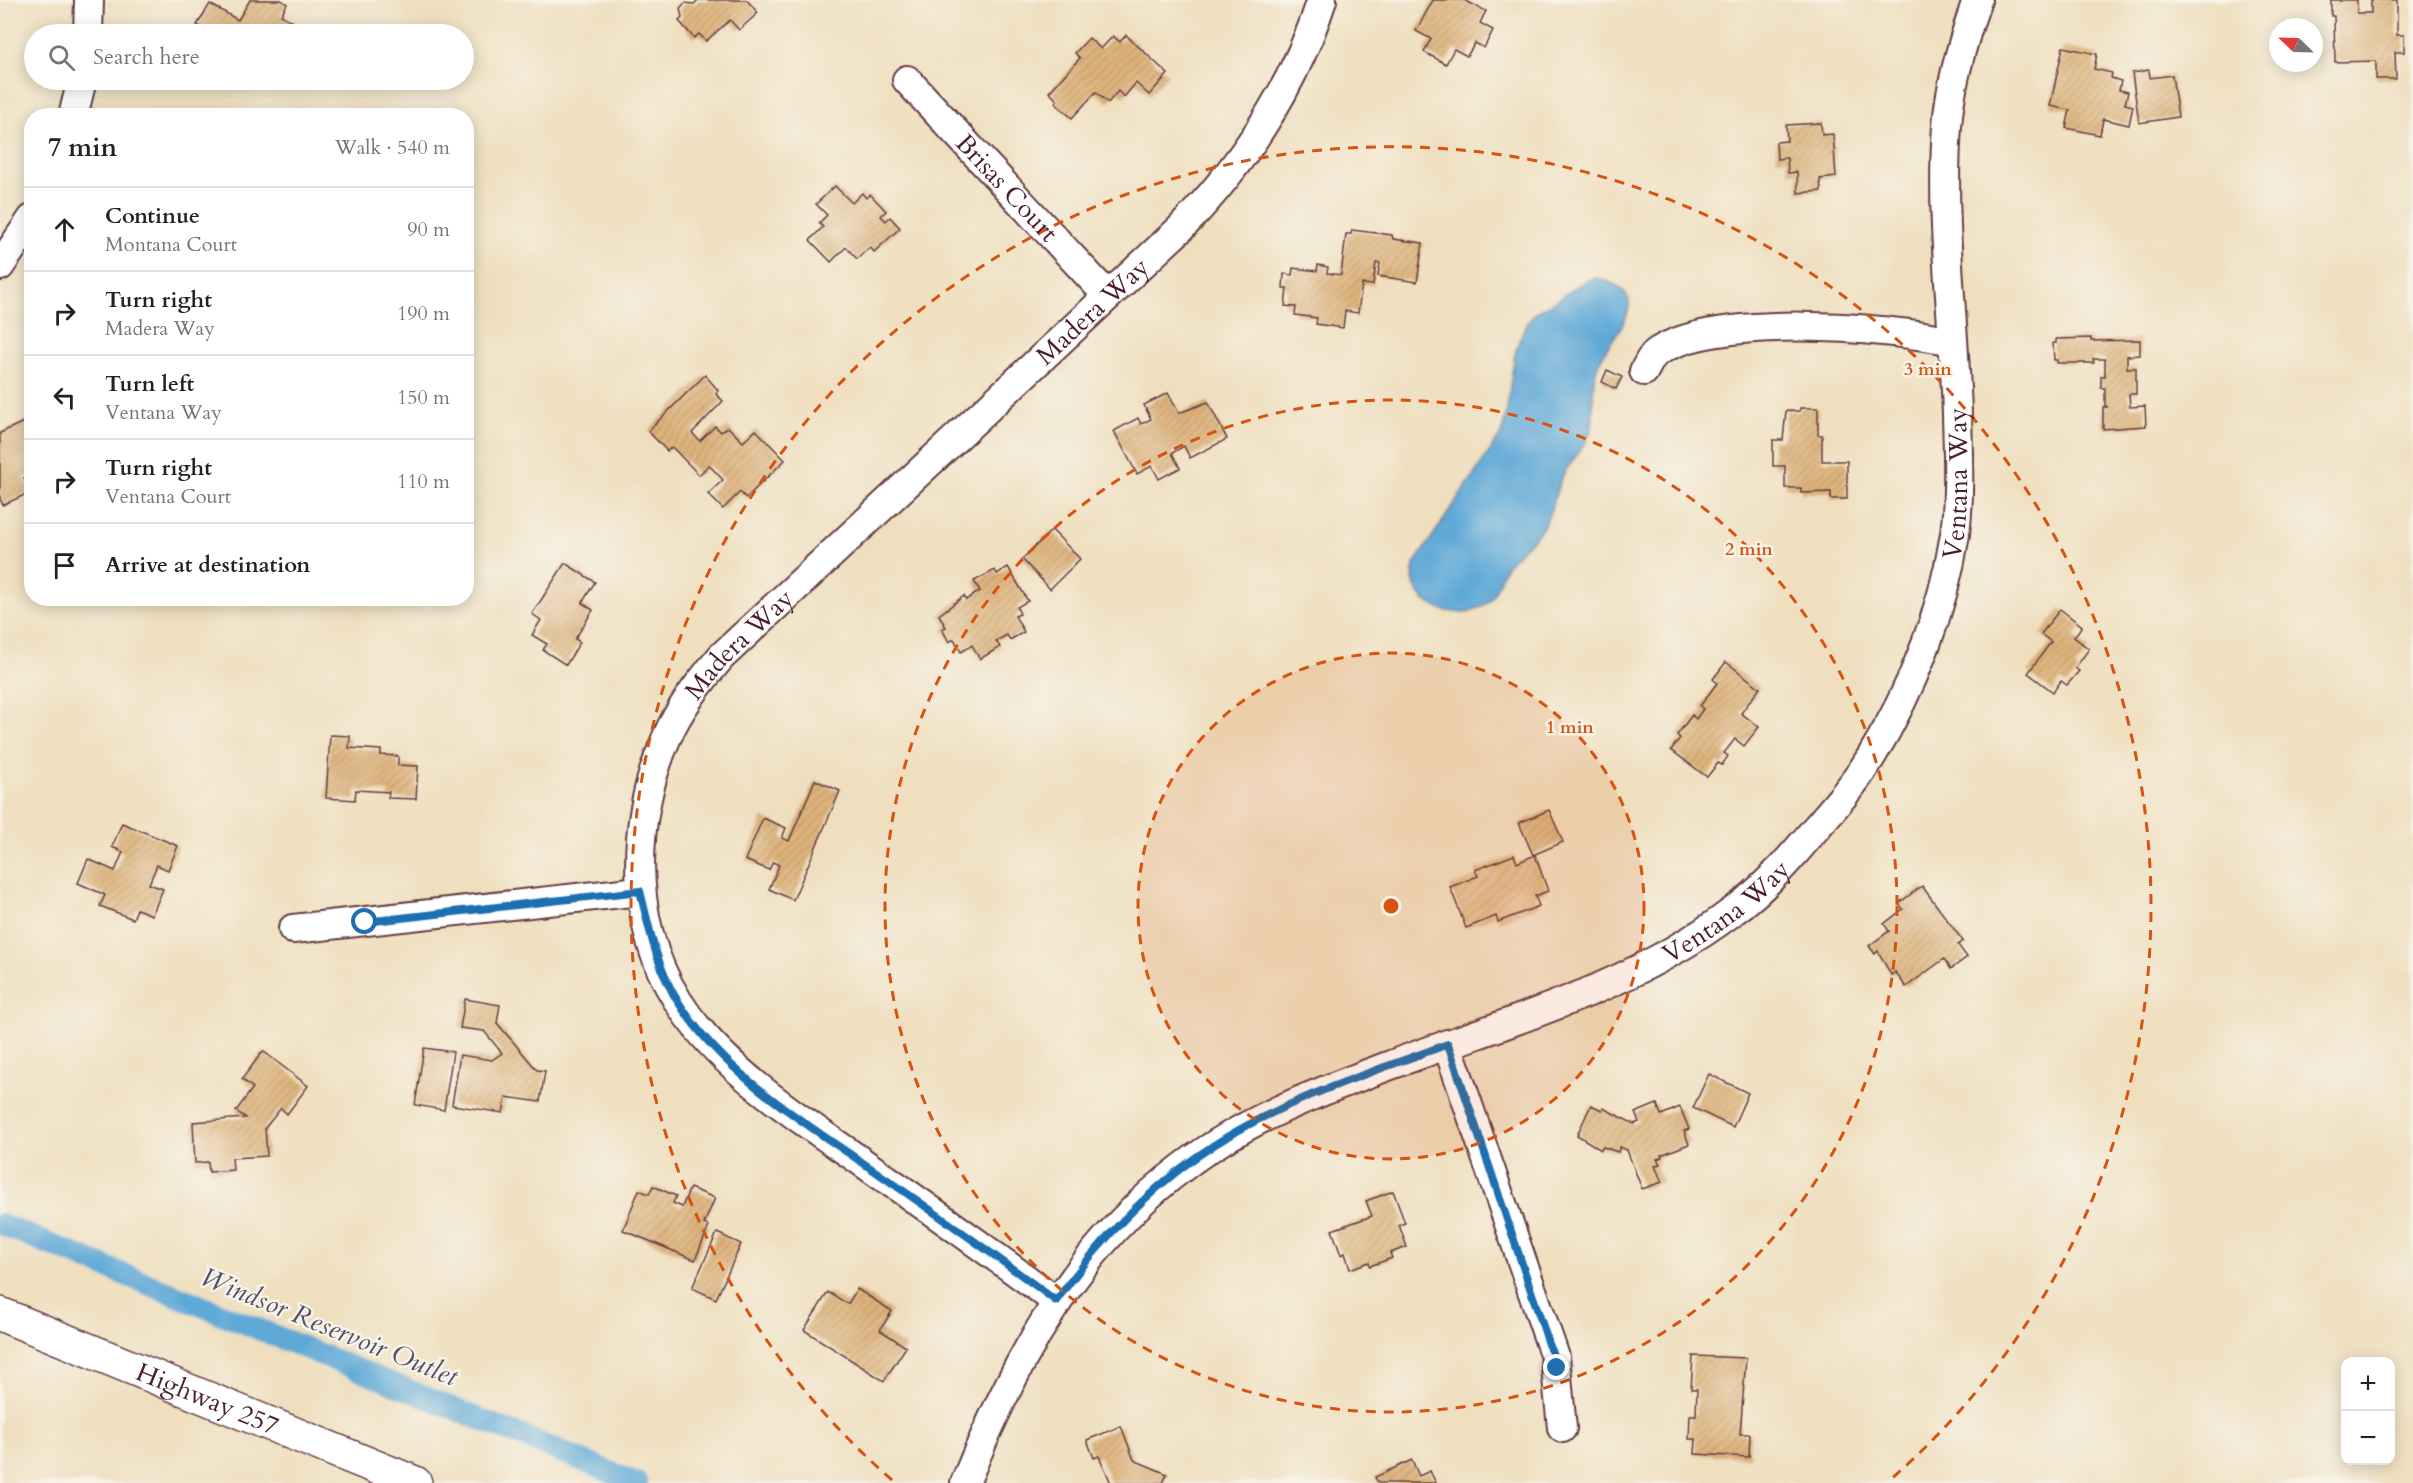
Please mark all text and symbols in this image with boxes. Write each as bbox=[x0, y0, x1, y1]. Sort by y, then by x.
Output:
north arrow bbox=[2269, 18, 2323, 72]
search box bbox=[24, 24, 474, 90]
icon: search bbox=[45, 41, 78, 74]
text: Search here bbox=[93, 42, 200, 72]
street label: Brisas Court bbox=[948, 126, 1066, 249]
text: 7 min bbox=[48, 130, 117, 165]
text: Walk · 540 m bbox=[335, 134, 450, 161]
text: Continue bbox=[105, 201, 200, 231]
icon: ahead bbox=[48, 213, 81, 246]
text: 90 m bbox=[407, 216, 450, 243]
text: Montana Court bbox=[105, 231, 237, 258]
street label: Madera Way bbox=[1028, 249, 1157, 372]
text: Turn right bbox=[105, 285, 212, 315]
icon: right bbox=[48, 297, 81, 330]
text: 190 m bbox=[397, 300, 450, 327]
text: Madera Way bbox=[105, 315, 215, 342]
text: 3 min bbox=[1904, 357, 1952, 382]
text: Turn left bbox=[105, 369, 194, 399]
icon: left bbox=[48, 381, 81, 414]
text: 150 m bbox=[397, 384, 450, 411]
text: Ventana Way bbox=[105, 399, 222, 426]
street label: Ventana Way bbox=[1933, 407, 1976, 562]
text: Turn right bbox=[105, 453, 212, 483]
icon: right bbox=[48, 465, 81, 498]
text: 110 m bbox=[397, 468, 450, 495]
text: Ventana Court bbox=[105, 483, 231, 510]
text: 2 min bbox=[1725, 537, 1773, 562]
icon: arrive bbox=[48, 549, 81, 582]
text: Arrive at destination bbox=[105, 550, 310, 580]
street label: Madera Way bbox=[676, 581, 801, 707]
text: 1 min bbox=[1546, 715, 1594, 740]
street label: Ventana Way bbox=[1656, 852, 1798, 971]
centre of rings bbox=[1381, 896, 1401, 916]
route start bbox=[351, 908, 377, 934]
water label: Windsor Reservoir Outlet bbox=[195, 1259, 464, 1396]
street label: Highway 257 bbox=[131, 1354, 284, 1443]
route end bbox=[1543, 1354, 1569, 1380]
map controls bbox=[2341, 1357, 2395, 1465]
button: + bbox=[2341, 1357, 2395, 1411]
button: − bbox=[2341, 1411, 2395, 1465]

